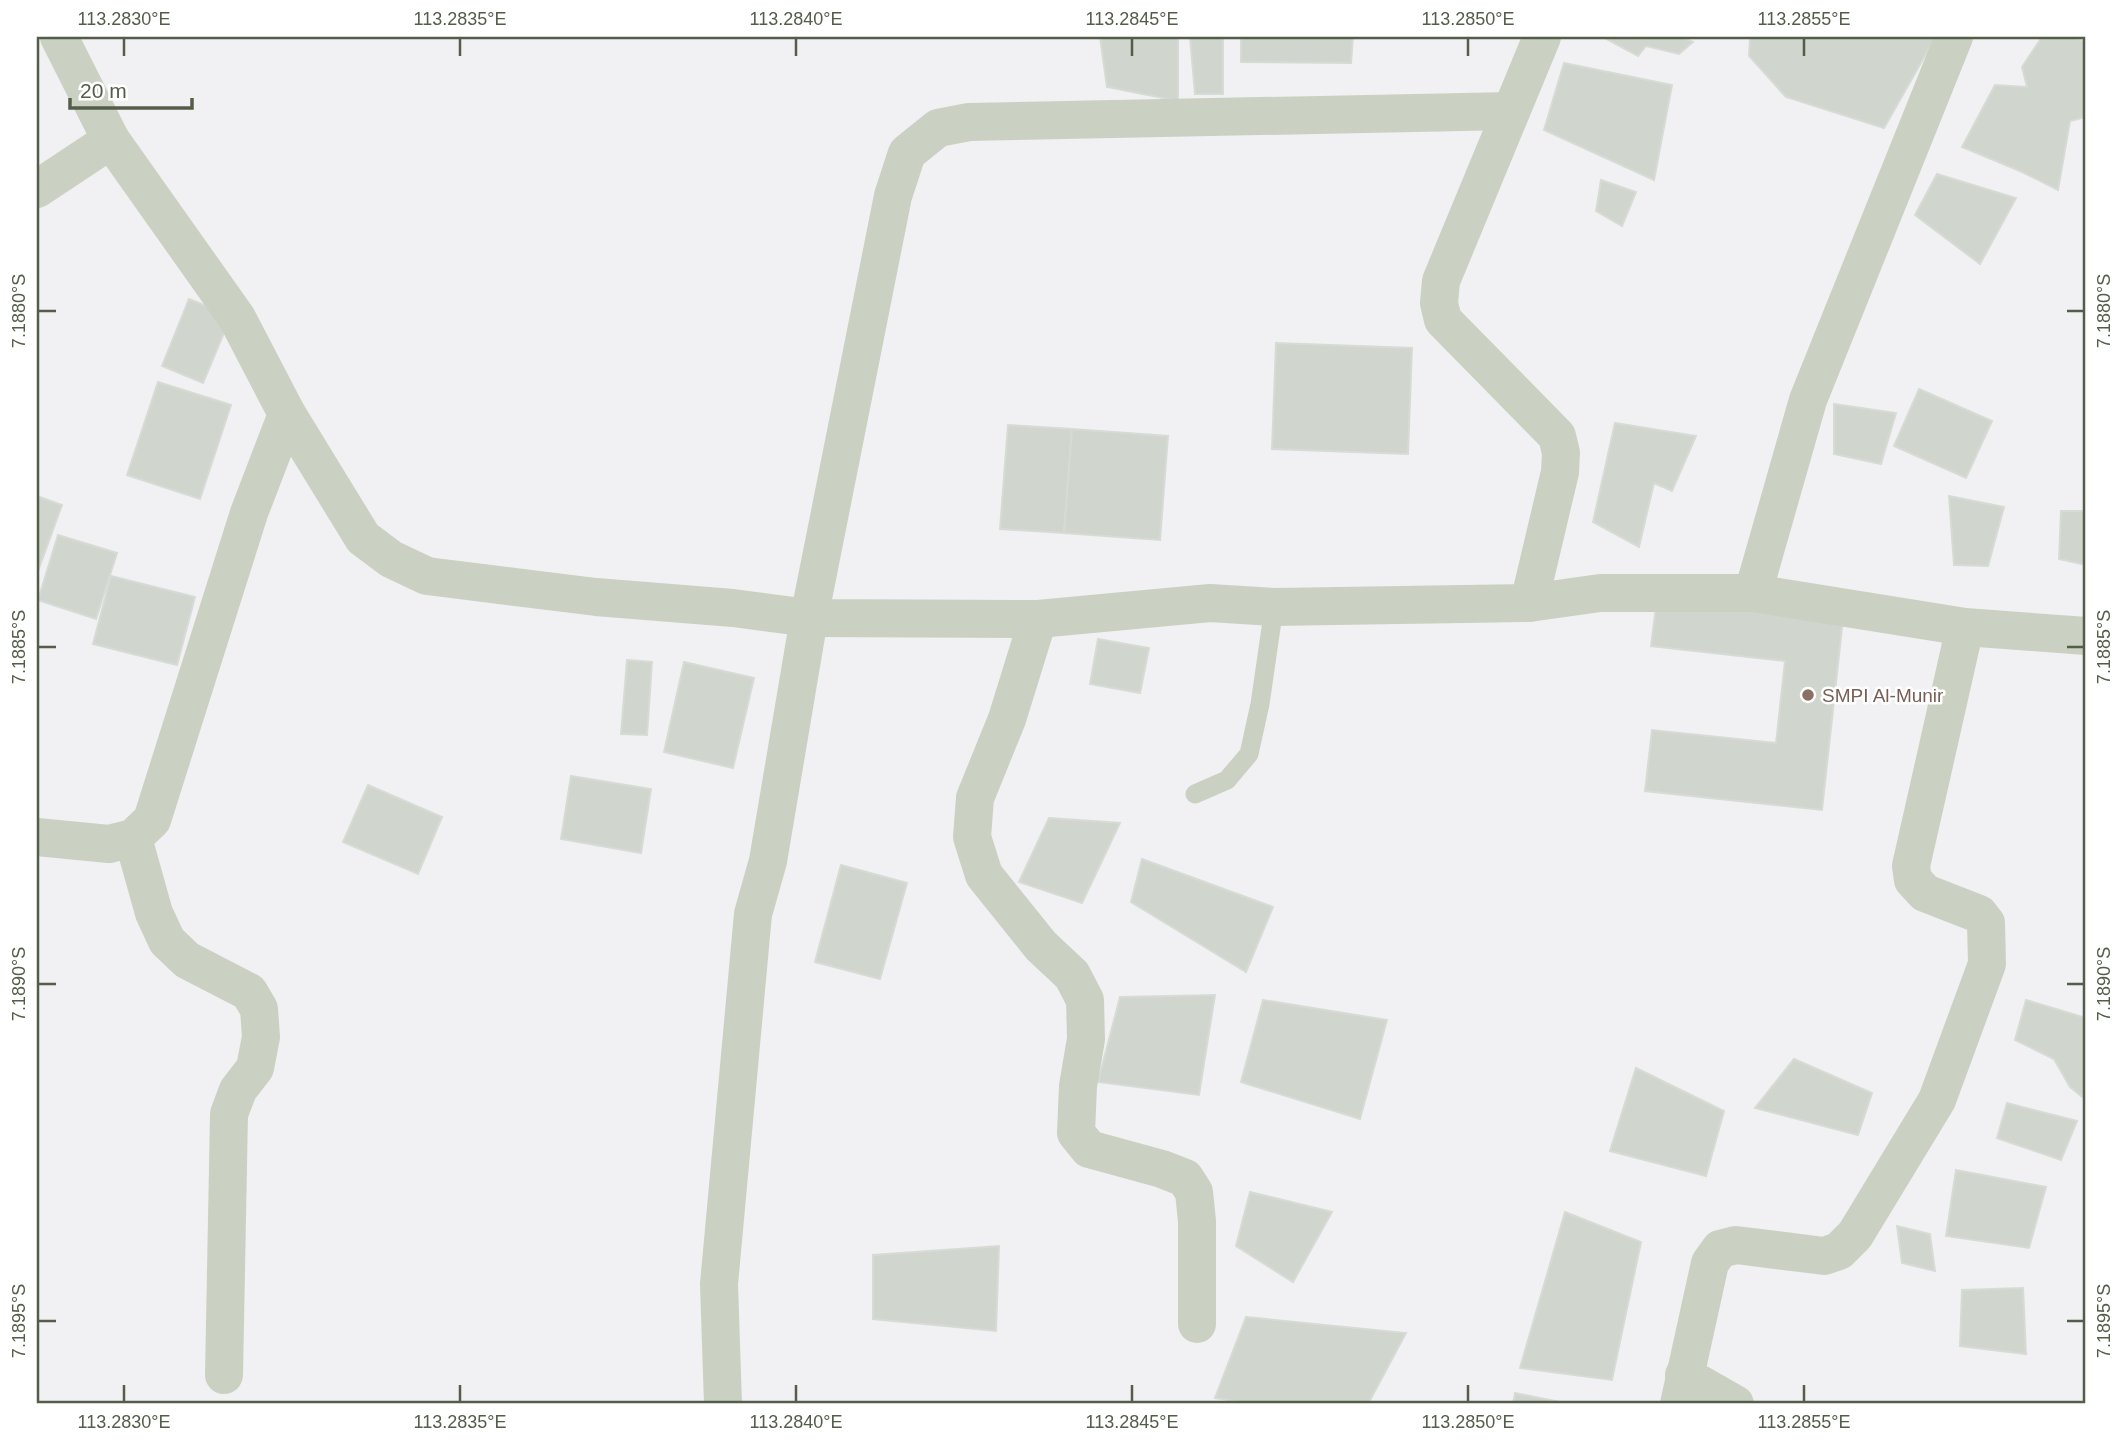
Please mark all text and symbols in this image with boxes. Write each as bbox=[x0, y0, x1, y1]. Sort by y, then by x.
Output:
text: 113.2830°E bbox=[78, 9, 170, 29]
text: 113.2835°E bbox=[414, 9, 506, 29]
text: 113.2840°E bbox=[750, 9, 842, 29]
text: 113.2845°E bbox=[1086, 9, 1178, 29]
text: 113.2850°E bbox=[1422, 9, 1514, 29]
text: 113.2855°E bbox=[1758, 9, 1850, 29]
scale bar bbox=[70, 66, 192, 110]
text: 20 m bbox=[80, 79, 127, 102]
text: 7.1880°S bbox=[9, 274, 29, 348]
text: 7.1880°S bbox=[2094, 274, 2114, 348]
text: 7.1885°S bbox=[9, 610, 29, 684]
text: 7.1885°S bbox=[2094, 610, 2114, 684]
place label: SMPI Al-Munir bbox=[1822, 685, 1944, 706]
marker: SMPI Al-Munir bbox=[1800, 687, 1816, 703]
text: 7.1890°S bbox=[9, 947, 29, 1021]
text: 7.1890°S bbox=[2094, 947, 2114, 1021]
text: 7.1895°S bbox=[9, 1284, 29, 1358]
text: 7.1895°S bbox=[2094, 1284, 2114, 1358]
text: 113.2830°E bbox=[78, 1412, 170, 1432]
text: 113.2835°E bbox=[414, 1412, 506, 1432]
text: 113.2840°E bbox=[750, 1412, 842, 1432]
text: 113.2845°E bbox=[1086, 1412, 1178, 1432]
text: 113.2850°E bbox=[1422, 1412, 1514, 1432]
text: 113.2855°E bbox=[1758, 1412, 1850, 1432]

